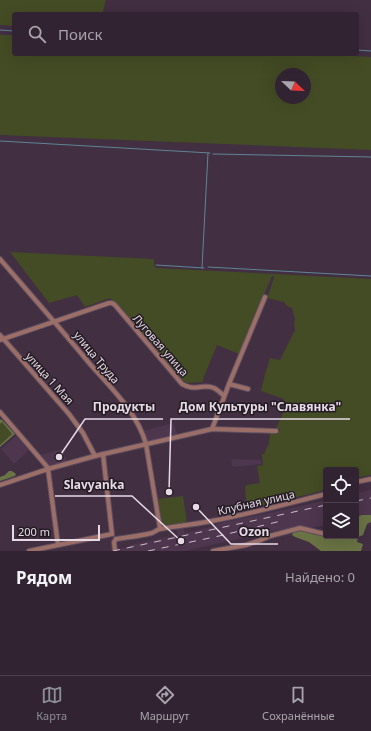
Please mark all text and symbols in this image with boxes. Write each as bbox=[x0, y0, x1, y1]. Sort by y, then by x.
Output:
search box bbox=[12, 12, 359, 56]
icon: search bbox=[26, 23, 48, 45]
text: Поиск bbox=[58, 24, 103, 44]
north arrow bbox=[275, 68, 311, 104]
street label: Луговая улица bbox=[130, 311, 192, 379]
street label: улица Труда bbox=[71, 328, 123, 386]
street label: улица 1 Мая bbox=[22, 349, 78, 407]
callout: Продукты bbox=[85, 395, 163, 419]
callout: Дом Культуры "Славянка" bbox=[171, 395, 350, 419]
text: Продукты bbox=[93, 398, 155, 415]
text: Дом Культуры "Славянка" bbox=[179, 398, 341, 415]
map controls bbox=[323, 467, 359, 539]
button: locate bbox=[323, 467, 359, 503]
callout: Slavyanka bbox=[55, 472, 132, 496]
text: Slavyanka bbox=[64, 476, 124, 493]
street label: Клубная улица bbox=[216, 486, 296, 518]
button: layers bbox=[323, 503, 359, 539]
callout: Ozon bbox=[231, 520, 278, 544]
scale bar bbox=[12, 523, 100, 542]
text: Ozon bbox=[239, 523, 269, 540]
text: 200 m bbox=[18, 524, 50, 539]
text: Рядом bbox=[16, 566, 72, 589]
text: Найдено: 0 bbox=[285, 568, 355, 586]
tab: Карта bbox=[36, 684, 67, 723]
tab: Маршрут bbox=[140, 684, 189, 723]
tab: Сохранённые bbox=[262, 684, 335, 723]

